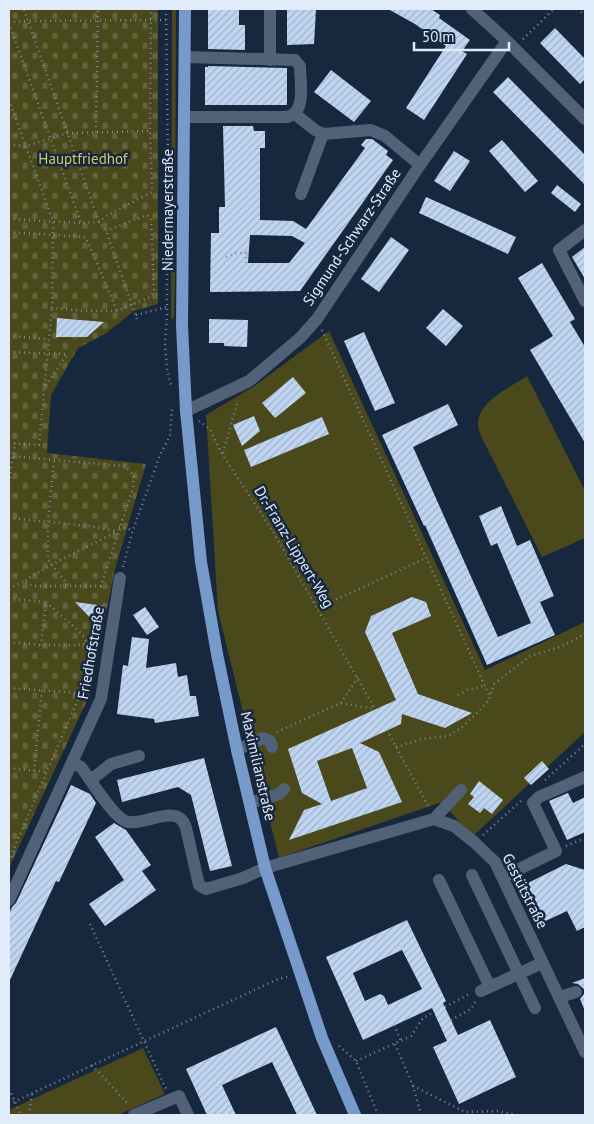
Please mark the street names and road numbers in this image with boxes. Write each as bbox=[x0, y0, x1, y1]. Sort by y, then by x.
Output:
street label: Niedermayerstraße bbox=[158, 149, 177, 271]
street label: Sigmund-Schwarz-Straße bbox=[298, 164, 405, 309]
street label: Dr.-Franz-Lippert-Weg bbox=[250, 482, 338, 611]
street label: Friedhofstraße bbox=[73, 605, 108, 701]
street label: Maximilianstraße bbox=[237, 709, 280, 822]
street label: Gestütstraße bbox=[498, 850, 552, 932]

